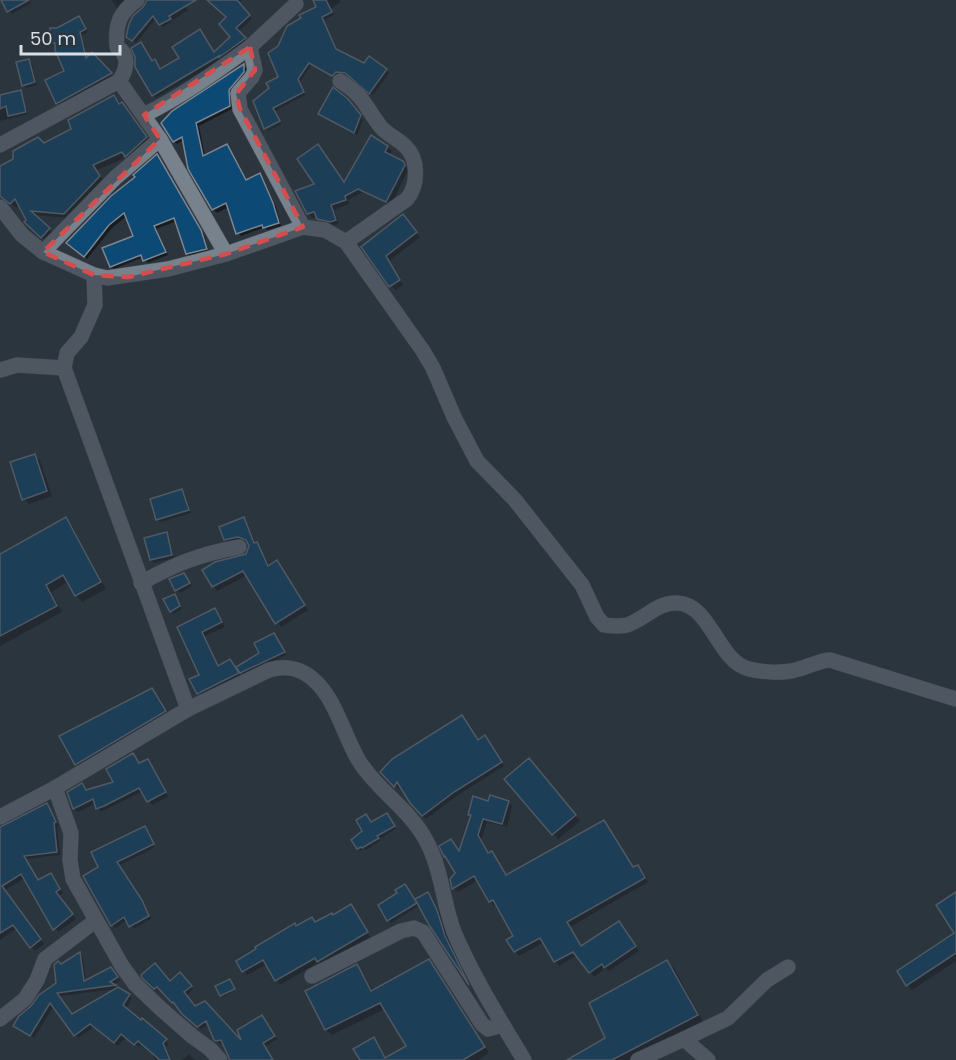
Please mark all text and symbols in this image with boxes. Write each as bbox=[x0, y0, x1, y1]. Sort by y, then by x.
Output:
scale bar bbox=[21, 18, 120, 56]
text: 50 m bbox=[30, 26, 76, 51]

